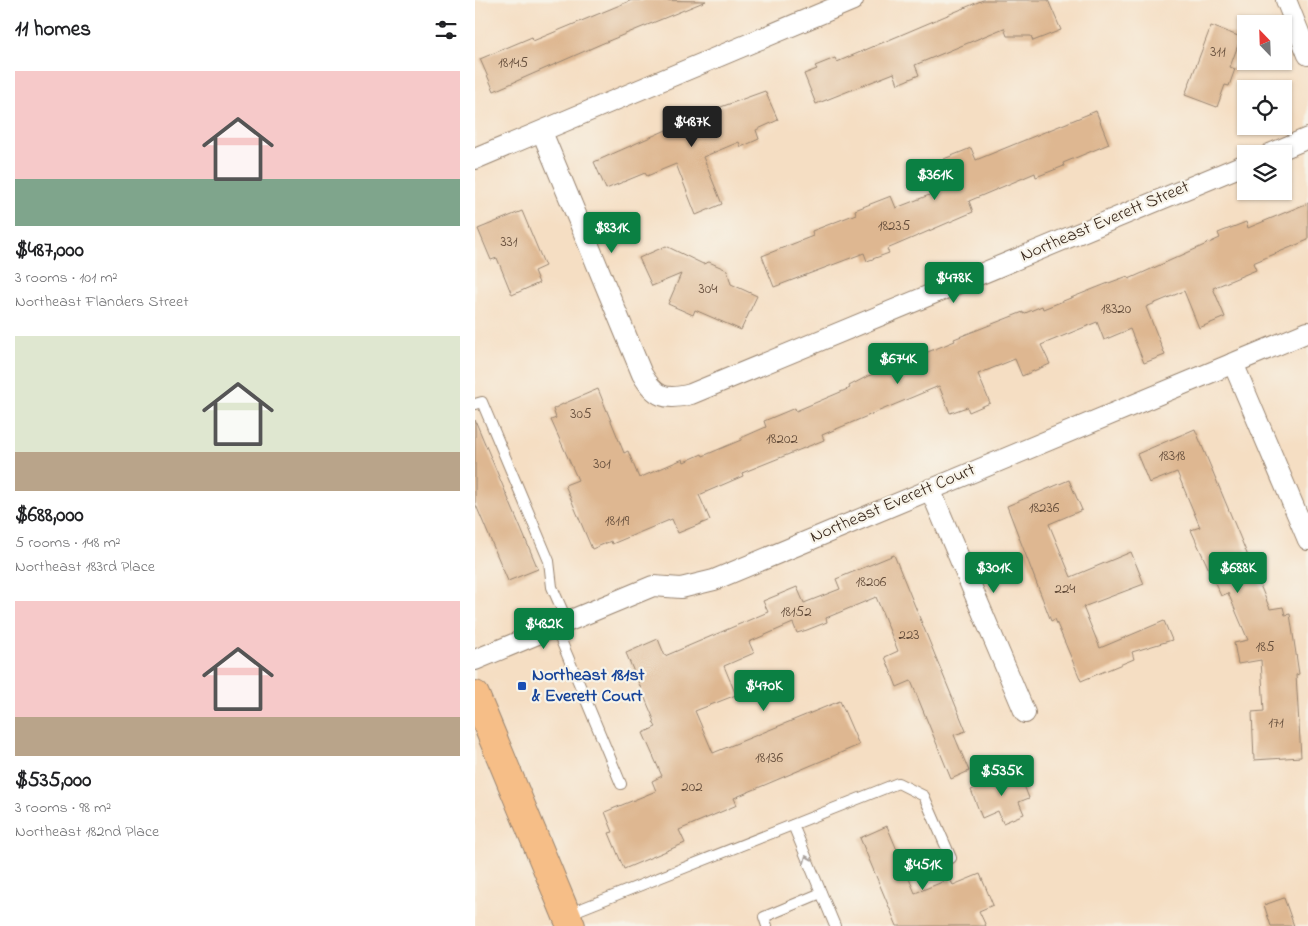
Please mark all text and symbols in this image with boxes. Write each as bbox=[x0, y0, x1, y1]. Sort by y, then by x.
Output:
text: 11 homes bbox=[15, 15, 91, 45]
north arrow bbox=[1237, 15, 1293, 70]
map controls bbox=[1237, 15, 1292, 200]
icon: filters bbox=[432, 16, 460, 44]
house number: 311 bbox=[1210, 41, 1226, 63]
house number: 18145 bbox=[498, 52, 528, 74]
button: locate bbox=[1237, 80, 1292, 135]
icon: home bbox=[193, 104, 283, 194]
pin: $487K bbox=[657, 106, 727, 148]
text: $487K bbox=[674, 110, 710, 134]
button: layers bbox=[1237, 145, 1292, 200]
pin: $361K bbox=[900, 158, 970, 201]
text: $361K bbox=[917, 163, 953, 187]
street label: Northeast Everett Street bbox=[1016, 175, 1194, 269]
pin: $831K bbox=[577, 212, 647, 254]
house number: 18235 bbox=[878, 215, 911, 237]
text: $831K bbox=[594, 216, 630, 240]
house number: 331 bbox=[500, 231, 518, 253]
text: $487,000 bbox=[15, 236, 84, 266]
pin: $478K bbox=[919, 262, 989, 304]
text: 3 rooms · 101 m² bbox=[15, 266, 117, 290]
text: $478K bbox=[936, 266, 972, 290]
house number: 304 bbox=[699, 278, 717, 300]
text: Northeast Flanders Street bbox=[15, 290, 189, 314]
house number: 18320 bbox=[1101, 298, 1132, 320]
pin: $674K bbox=[863, 342, 933, 385]
text: $674K bbox=[879, 347, 917, 371]
icon: home bbox=[193, 369, 283, 459]
house number: 305 bbox=[570, 403, 592, 425]
house number: 18202 bbox=[766, 428, 798, 450]
house number: 18318 bbox=[1159, 445, 1186, 467]
house number: 301 bbox=[593, 453, 611, 475]
street label: Northeast Everett Court bbox=[806, 457, 980, 551]
house number: 18236 bbox=[1029, 497, 1060, 519]
text: $688,000 bbox=[15, 501, 84, 531]
house number: 18119 bbox=[605, 510, 630, 532]
text: 5 rooms · 148 m² bbox=[15, 531, 121, 555]
pin: $301K bbox=[959, 552, 1029, 594]
pin: $688K bbox=[1203, 552, 1273, 594]
text: Northeast 183rd Place bbox=[15, 555, 155, 579]
text: $301K bbox=[976, 556, 1012, 580]
text: $688K bbox=[1220, 556, 1256, 580]
house number: 18206 bbox=[856, 571, 887, 593]
house number: 224 bbox=[1054, 578, 1076, 600]
house number: 18152 bbox=[780, 601, 812, 623]
pin: $482K bbox=[509, 608, 579, 650]
text: $482K bbox=[525, 612, 563, 636]
house number: 223 bbox=[898, 624, 920, 646]
icon: home bbox=[193, 634, 283, 724]
house number: 185 bbox=[1256, 636, 1275, 658]
place label: Northeast 181st & Everett Court bbox=[531, 663, 646, 710]
pin: $470K bbox=[729, 670, 799, 712]
text: $470K bbox=[745, 674, 783, 698]
marker: Northeast 181st & Everett Court bbox=[516, 680, 528, 692]
house number: 171 bbox=[1268, 712, 1284, 734]
house number: 18136 bbox=[755, 747, 783, 769]
pin: $535K bbox=[967, 754, 1037, 797]
text: $535K bbox=[981, 759, 1023, 783]
text: $535,000 bbox=[15, 766, 91, 796]
house number: 202 bbox=[681, 776, 703, 798]
text: 3 rooms · 98 m² bbox=[15, 796, 111, 820]
text: Northeast 182nd Place bbox=[15, 820, 159, 844]
pin: $451K bbox=[888, 848, 958, 891]
text: $451K bbox=[904, 853, 942, 877]
one-way arrow bbox=[803, 855, 814, 864]

